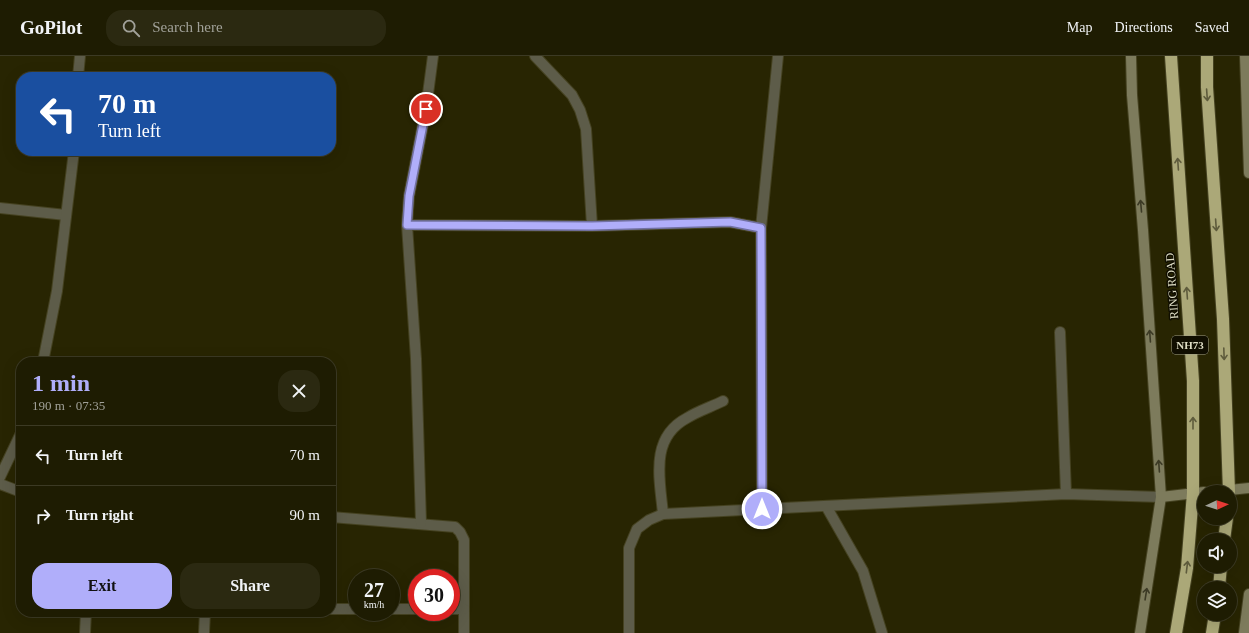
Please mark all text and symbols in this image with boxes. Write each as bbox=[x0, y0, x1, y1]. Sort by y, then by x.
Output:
search box bbox=[106, 10, 386, 46]
text: GoPilot bbox=[20, 17, 82, 38]
icon: search bbox=[120, 17, 142, 39]
text: Search here bbox=[152, 19, 223, 35]
text: Map bbox=[1067, 20, 1092, 35]
text: Directions bbox=[1114, 20, 1173, 35]
text: Saved bbox=[1195, 20, 1229, 35]
icon: left bbox=[32, 88, 84, 140]
text: 70 m bbox=[98, 88, 156, 119]
one-way arrow bbox=[1204, 88, 1211, 101]
pin bbox=[409, 92, 443, 126]
icon: arrive bbox=[415, 98, 437, 120]
text: Turn left bbox=[98, 121, 161, 141]
one-way arrow bbox=[1175, 158, 1182, 171]
one-way arrow bbox=[1138, 200, 1145, 213]
one-way arrow bbox=[1213, 218, 1220, 231]
street label: RING ROAD bbox=[1163, 252, 1181, 320]
one-way arrow bbox=[1183, 287, 1191, 300]
one-way arrow bbox=[1147, 330, 1154, 343]
road number: NH73 bbox=[1172, 336, 1208, 354]
one-way arrow bbox=[1220, 347, 1228, 360]
text: 1 min bbox=[32, 370, 90, 396]
button: close bbox=[278, 370, 320, 412]
text: 190 m · 07:35 bbox=[32, 398, 105, 413]
one-way arrow bbox=[1189, 417, 1197, 430]
icon: left bbox=[32, 445, 54, 467]
text: Turn left bbox=[66, 447, 123, 463]
text: 70 m bbox=[290, 447, 320, 463]
one-way arrow bbox=[1155, 460, 1162, 473]
north arrow bbox=[1197, 485, 1237, 525]
map controls bbox=[1197, 485, 1237, 621]
position arrow bbox=[741, 488, 783, 530]
icon: right bbox=[32, 505, 54, 527]
text: Turn right bbox=[66, 507, 133, 523]
text: 90 m bbox=[290, 507, 320, 523]
button: sound bbox=[1197, 533, 1237, 573]
one-way arrow bbox=[1183, 561, 1190, 574]
button: Exit bbox=[32, 563, 172, 609]
button: Share bbox=[180, 563, 320, 609]
speed limit sign: 30 bbox=[408, 569, 460, 621]
text: 27 bbox=[364, 579, 384, 601]
button: layers bbox=[1197, 581, 1237, 621]
one-way arrow bbox=[1142, 588, 1150, 601]
text: km/h bbox=[364, 599, 384, 610]

